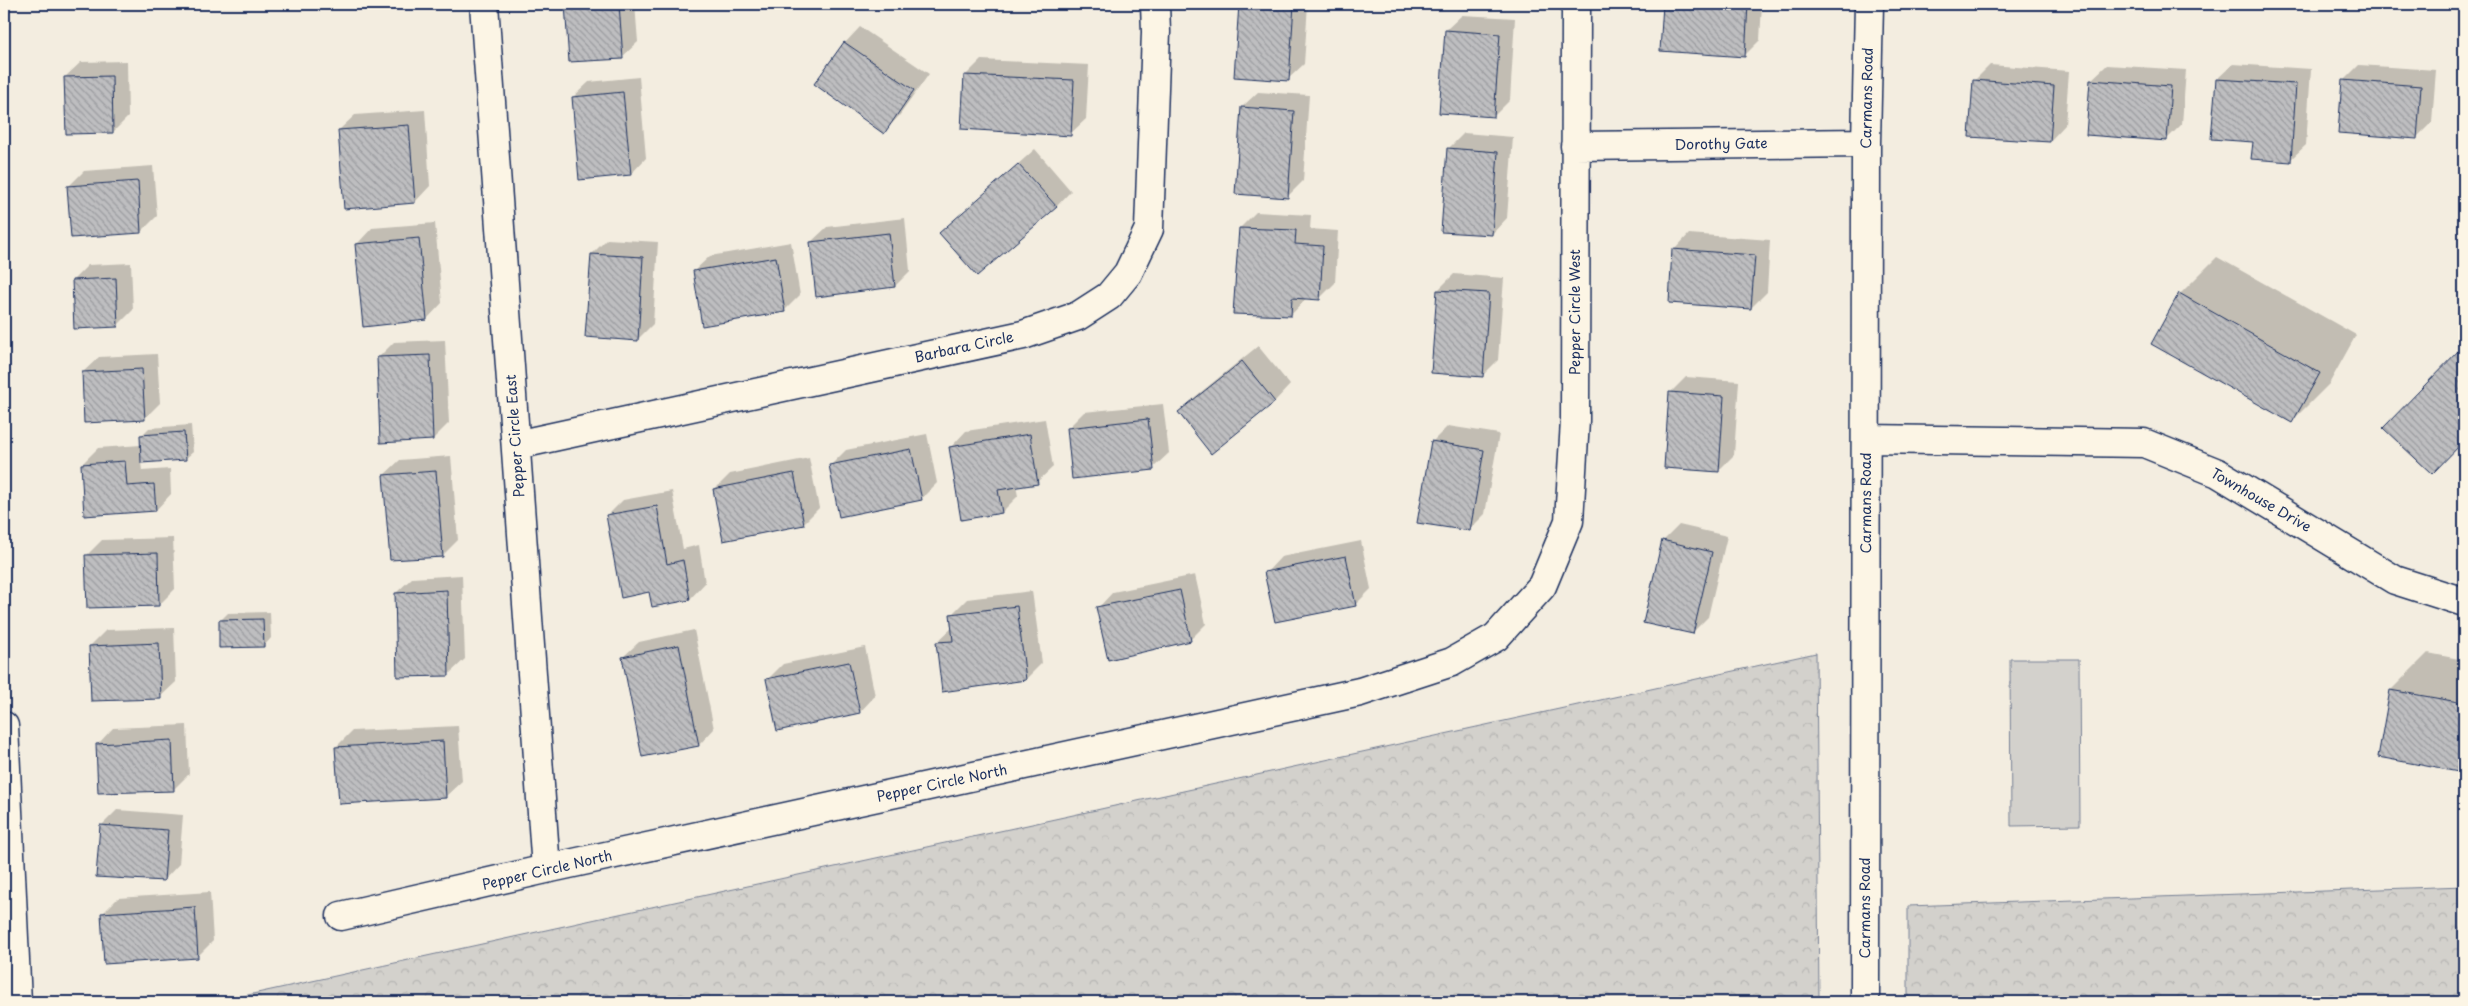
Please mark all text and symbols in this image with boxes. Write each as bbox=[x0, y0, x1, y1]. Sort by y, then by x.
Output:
street label: Carmans Road bbox=[1855, 47, 1878, 149]
street label: Dorothy Gate bbox=[1674, 132, 1768, 155]
street label: Pepper Circle West bbox=[1564, 249, 1585, 375]
street label: Barbara Circle bbox=[912, 326, 1016, 367]
street label: Pepper Circle East bbox=[500, 373, 529, 498]
street label: Carmans Road bbox=[1855, 452, 1876, 554]
street label: Townhouse Drive bbox=[2207, 462, 2315, 537]
street label: Pepper Circle North bbox=[875, 758, 1009, 807]
street label: Pepper Circle North bbox=[480, 844, 614, 895]
street label: Carmans Road bbox=[1854, 857, 1875, 959]

